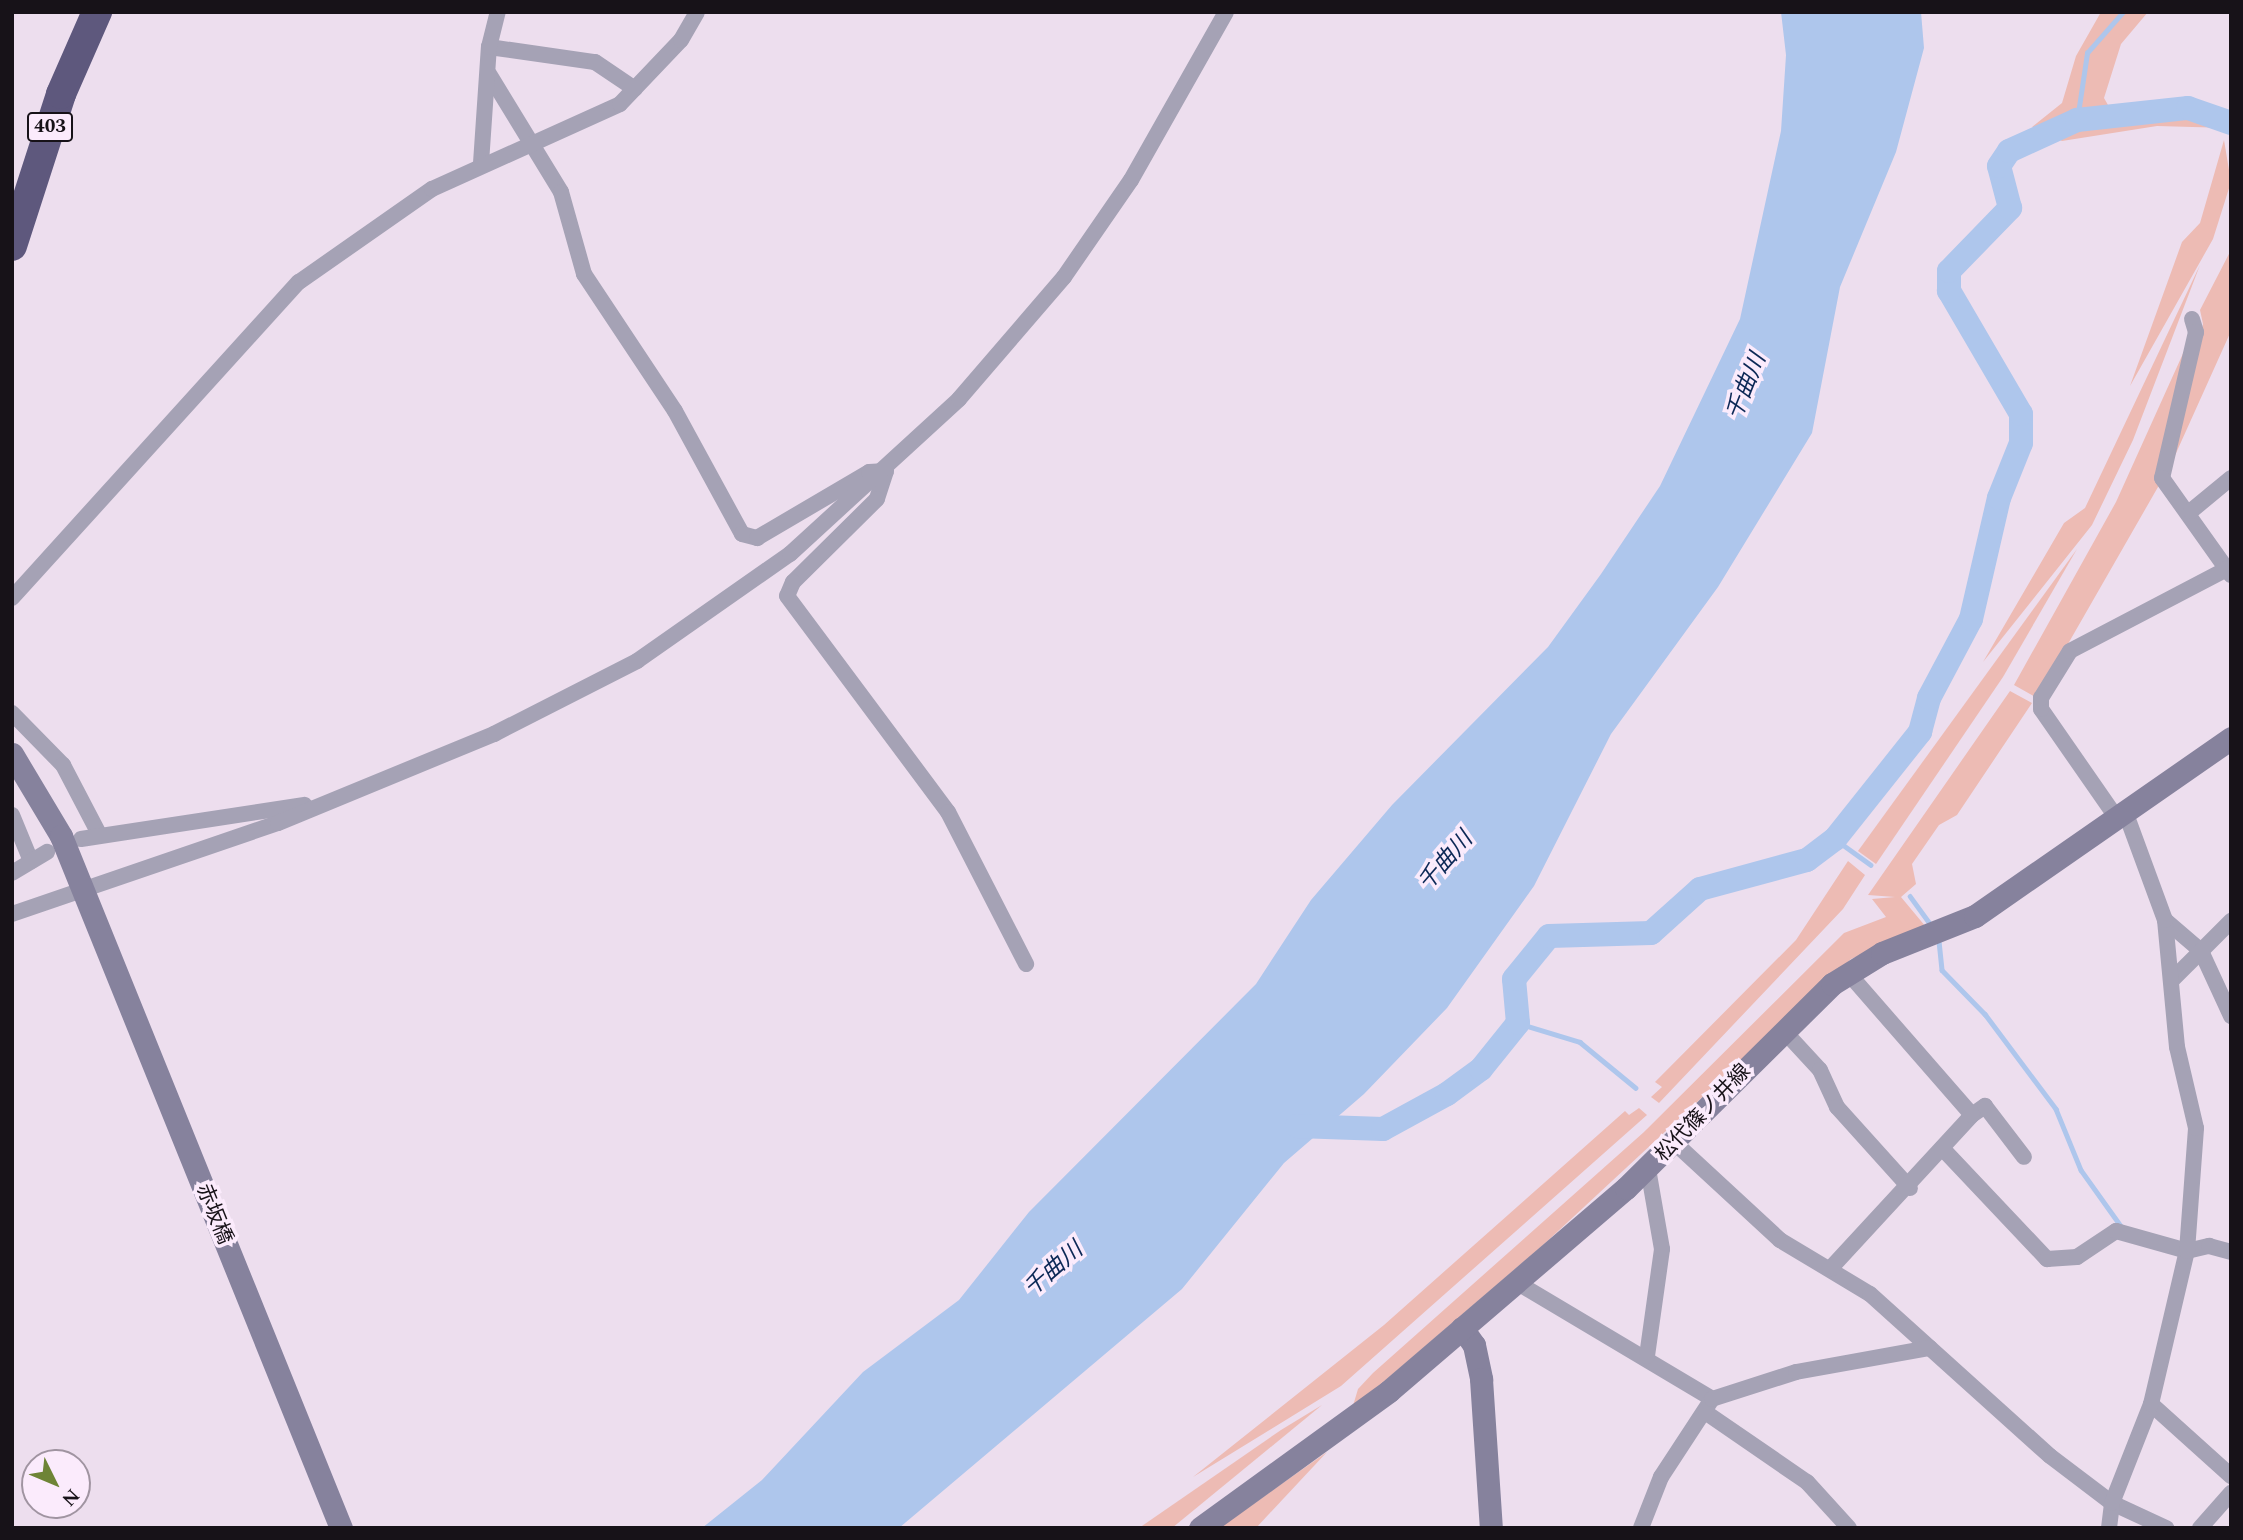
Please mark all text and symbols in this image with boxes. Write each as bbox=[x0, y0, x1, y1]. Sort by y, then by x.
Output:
road number: 403 bbox=[26, 111, 74, 142]
water label: 千曲川 bbox=[1721, 350, 1773, 424]
water label: 千曲川 bbox=[1413, 827, 1479, 897]
street label: 松代篠ノ井線 bbox=[1650, 1059, 1756, 1167]
street label: 赤坂橋 bbox=[191, 1180, 237, 1248]
water label: 千曲川 bbox=[1019, 1237, 1089, 1303]
north arrow bbox=[21, 1449, 91, 1519]
text: N bbox=[54, 1482, 86, 1513]

